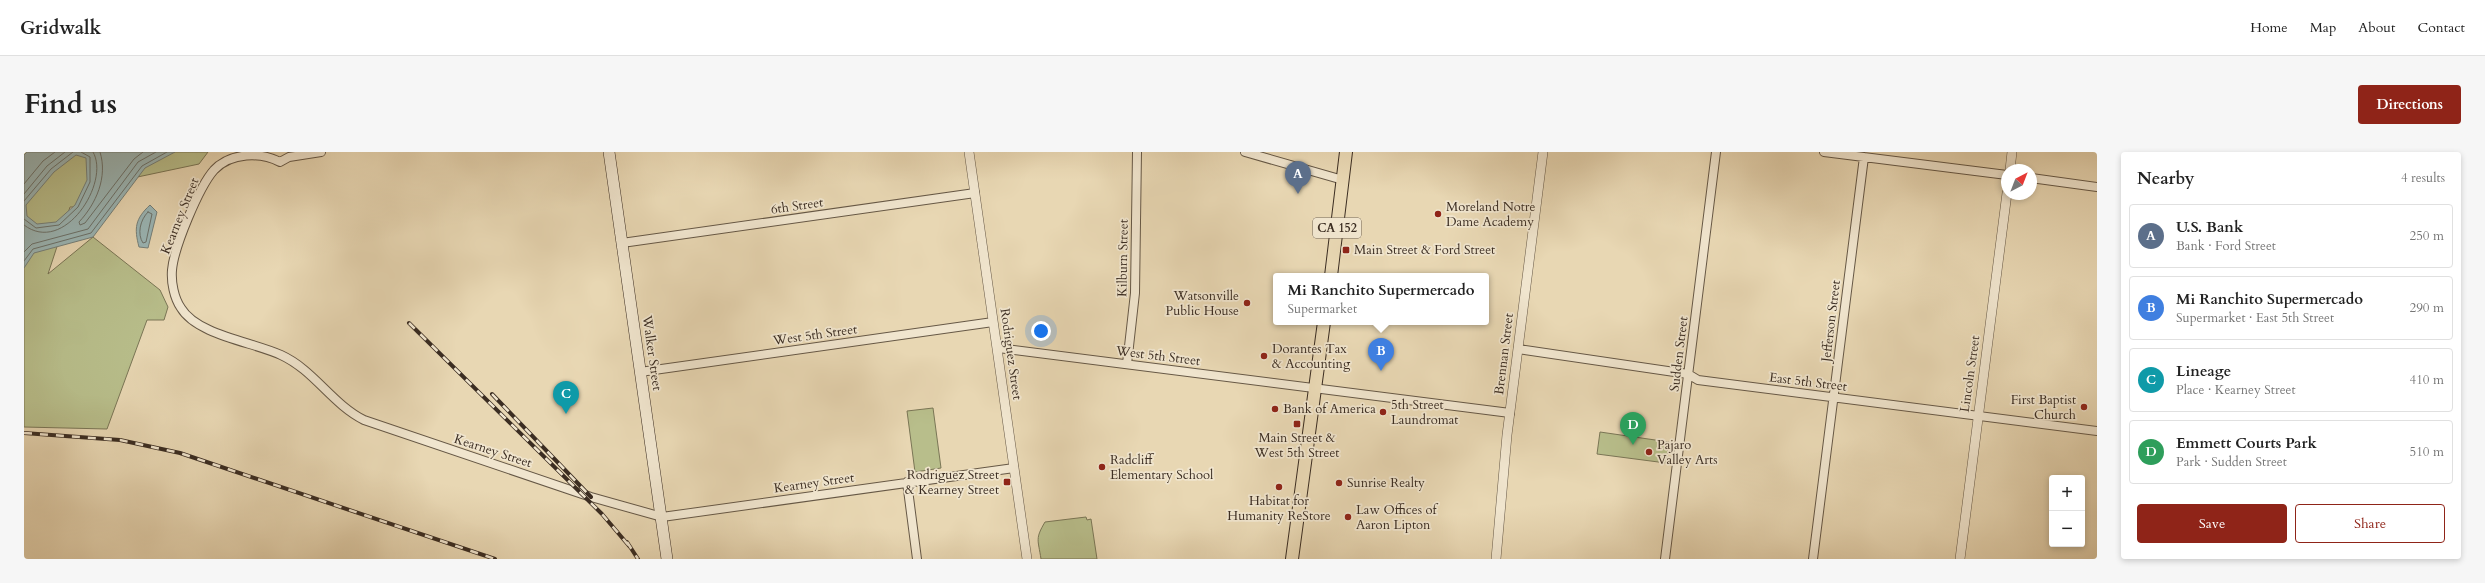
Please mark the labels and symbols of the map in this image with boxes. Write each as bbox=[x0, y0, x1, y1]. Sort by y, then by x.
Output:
pin: A bbox=[1285, 161, 1311, 194]
north arrow bbox=[2001, 164, 2037, 200]
street label: Kearney Street bbox=[157, 175, 203, 257]
street label: 6th Street bbox=[770, 193, 824, 219]
place label: Moreland Notre Dame Academy bbox=[1446, 198, 1536, 231]
marker: Moreland Notre Dame Academy bbox=[1433, 209, 1443, 219]
road number: CA 152 bbox=[1313, 218, 1361, 238]
street label: Kilburn Street bbox=[1113, 219, 1133, 297]
place label: Main Street & Ford Street bbox=[1354, 241, 1495, 259]
marker: Main Street & Ford Street bbox=[1341, 245, 1351, 255]
street label: Jefferson Street bbox=[1817, 279, 1845, 365]
place label: Watsonville Public House bbox=[1166, 287, 1239, 320]
marker: Watsonville Public House bbox=[1242, 298, 1252, 308]
street label: Rodriguez Street bbox=[996, 307, 1026, 401]
street label: Brennan Street bbox=[1490, 312, 1518, 396]
street label: Walker Street bbox=[638, 313, 666, 392]
street label: Sudden Street bbox=[1665, 315, 1693, 393]
street label: West 5th Street bbox=[771, 320, 858, 350]
your location bbox=[1031, 321, 1051, 341]
street label: Lincoln Street bbox=[1956, 334, 1984, 414]
pin: B bbox=[1368, 338, 1394, 371]
place label: Dorantes Tax & Accounting bbox=[1272, 340, 1351, 373]
street label: West 5th Street bbox=[1114, 342, 1201, 370]
marker: Dorantes Tax & Accounting bbox=[1259, 351, 1269, 361]
street label: East 5th Street bbox=[1768, 368, 1848, 396]
pin: C bbox=[553, 381, 579, 414]
place label: First Baptist Church bbox=[2011, 391, 2076, 424]
place label: 5th Street Laundromat bbox=[1391, 396, 1458, 429]
place label: Bank of America bbox=[1283, 400, 1376, 418]
marker: First Baptist Church bbox=[2079, 402, 2089, 412]
marker: Bank of America bbox=[1270, 404, 1280, 414]
marker: 5th Street Laundromat bbox=[1378, 407, 1388, 417]
pin: D bbox=[1620, 412, 1646, 445]
marker: Main Street & West 5th Street bbox=[1292, 419, 1302, 429]
place label: Main Street & West 5th Street bbox=[1254, 429, 1339, 462]
street label: Kearney Street bbox=[452, 430, 534, 472]
place label: Pajaro Valley Arts bbox=[1657, 436, 1718, 469]
marker: Pajaro Valley Arts bbox=[1644, 447, 1654, 457]
place label: Radcliff Elementary School bbox=[1110, 451, 1214, 484]
marker: Radcliff Elementary School bbox=[1097, 462, 1107, 472]
place label: Rodriguez Street & Kearney Street bbox=[905, 466, 999, 499]
street label: Kearney Street bbox=[773, 468, 855, 498]
place label: Sunrise Realty bbox=[1347, 474, 1425, 492]
marker: Rodriguez Street & Kearney Street bbox=[1002, 477, 1012, 487]
marker: Sunrise Realty bbox=[1334, 478, 1344, 488]
marker: Habitat for Humanity ReStore bbox=[1274, 482, 1284, 492]
place label: Habitat for Humanity ReStore bbox=[1227, 492, 1331, 525]
place label: Law Offices of Aaron Lipton bbox=[1356, 501, 1439, 534]
marker: Law Offices of Aaron Lipton bbox=[1343, 512, 1353, 522]

